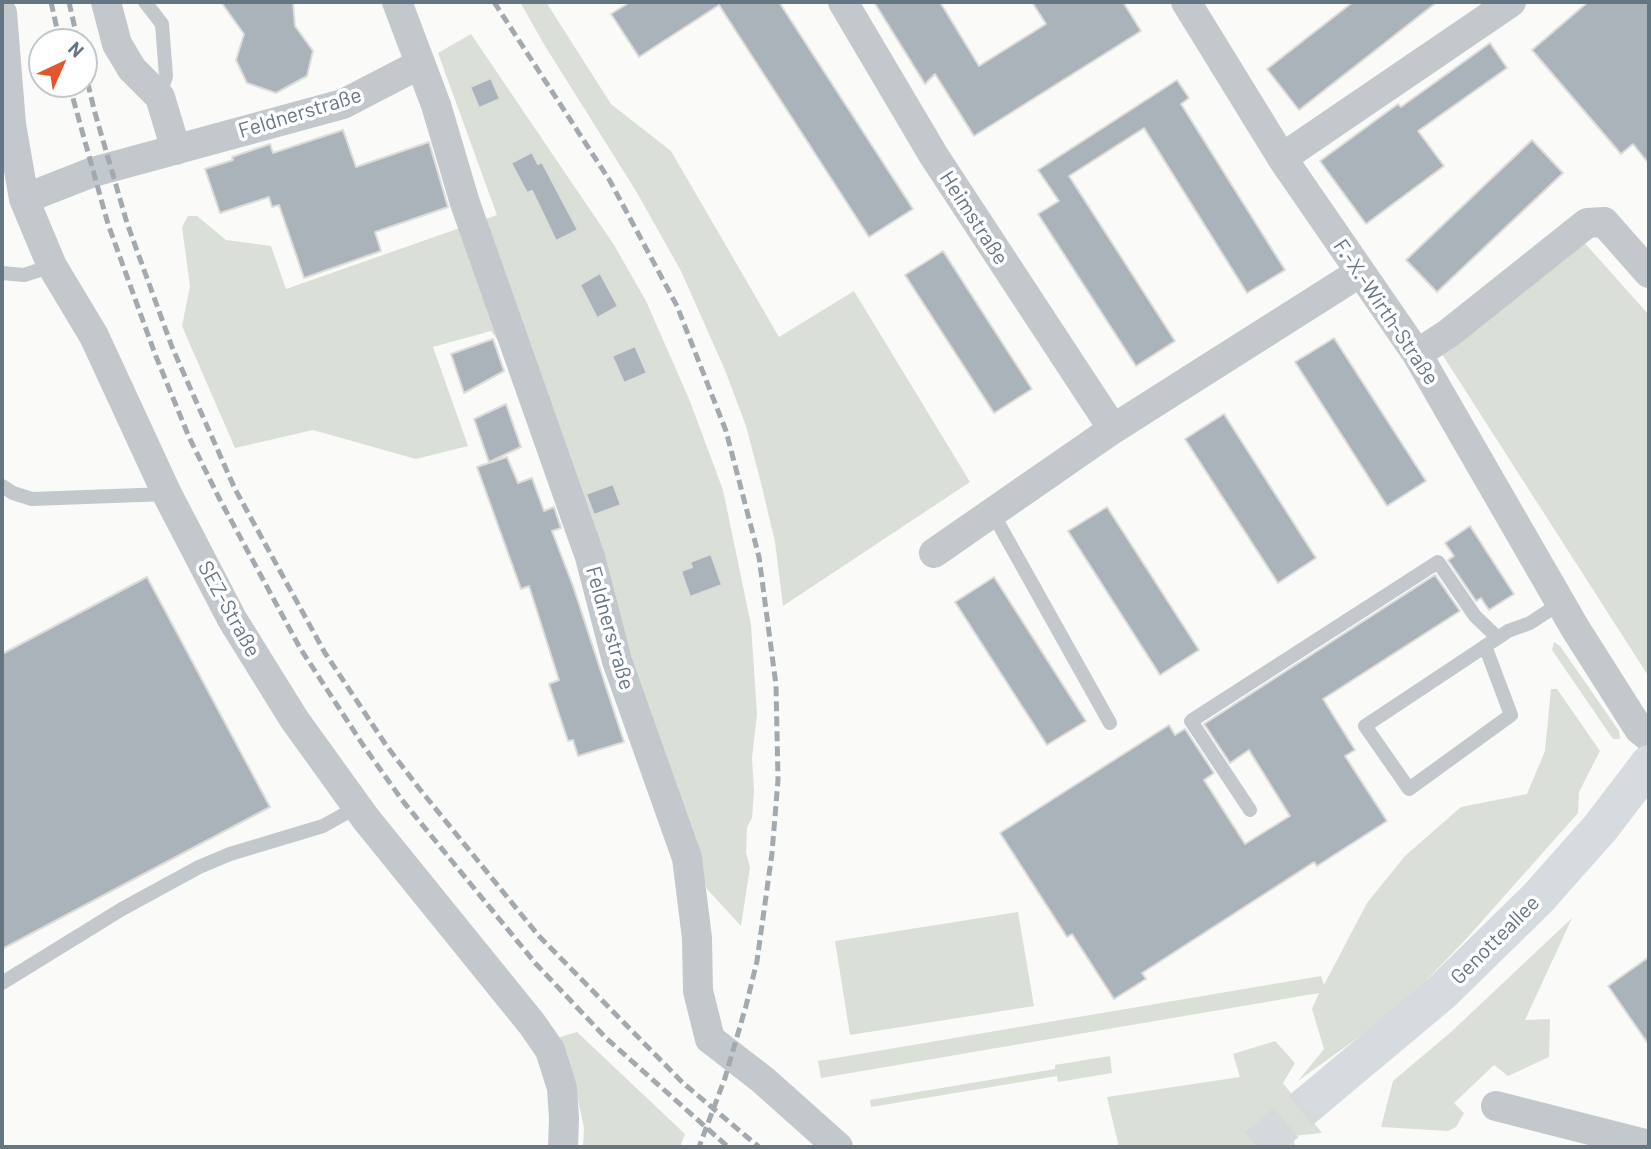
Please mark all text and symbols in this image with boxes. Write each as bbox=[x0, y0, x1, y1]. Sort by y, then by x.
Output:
north arrow bbox=[28, 28, 98, 98]
text: N bbox=[64, 36, 89, 62]
street label: Feldnerstraße bbox=[235, 82, 365, 144]
street label: Heimstraße bbox=[934, 166, 1014, 270]
street label: F.-X.-Wirth-Straße bbox=[1328, 234, 1444, 390]
street label: SEZ-Straße bbox=[192, 557, 266, 661]
street label: Feldnerstraße bbox=[580, 563, 640, 693]
street label: Genotteallee bbox=[1445, 890, 1545, 990]

